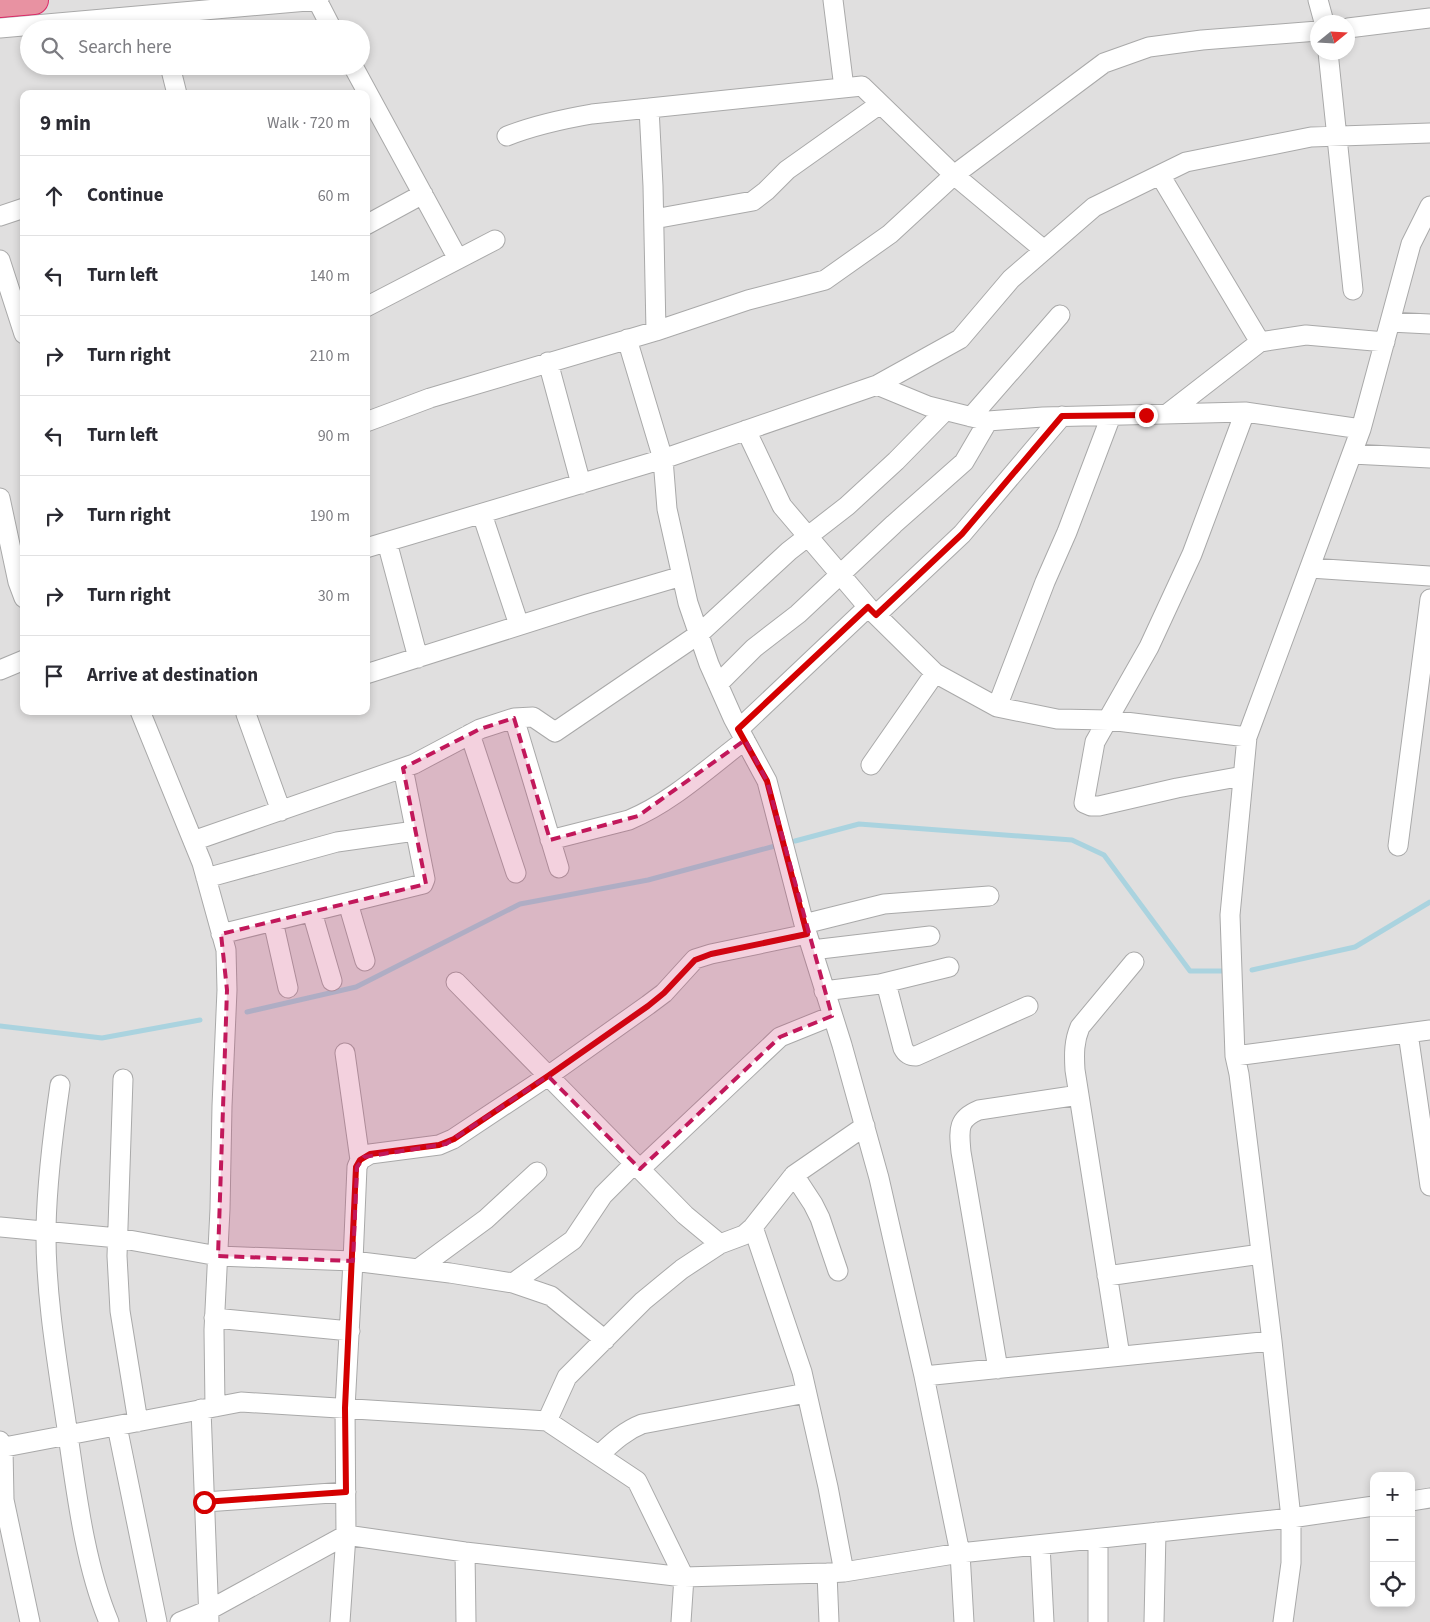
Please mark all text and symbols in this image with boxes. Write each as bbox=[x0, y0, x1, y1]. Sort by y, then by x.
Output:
north arrow bbox=[1310, 15, 1355, 60]
search box bbox=[20, 20, 370, 75]
icon: search bbox=[38, 34, 66, 62]
text: Search here bbox=[78, 34, 172, 61]
text: 9 min bbox=[40, 108, 91, 138]
text: Walk · 720 m bbox=[267, 112, 350, 134]
icon: ahead bbox=[40, 182, 68, 210]
text: Continue bbox=[87, 182, 164, 209]
text: 60 m bbox=[318, 185, 350, 207]
icon: left bbox=[40, 262, 68, 290]
text: Turn left bbox=[87, 262, 158, 289]
text: 140 m bbox=[310, 265, 350, 287]
icon: right bbox=[40, 342, 68, 370]
text: Turn right bbox=[87, 342, 171, 369]
text: 210 m bbox=[310, 345, 350, 367]
route end bbox=[1135, 404, 1158, 427]
icon: left bbox=[40, 422, 68, 450]
text: Turn left bbox=[87, 422, 158, 449]
text: 90 m bbox=[318, 425, 350, 447]
icon: right bbox=[40, 502, 68, 530]
text: Turn right bbox=[87, 502, 171, 529]
text: 190 m bbox=[310, 505, 350, 527]
icon: right bbox=[40, 582, 68, 610]
text: Turn right bbox=[87, 582, 171, 609]
text: 30 m bbox=[318, 585, 350, 607]
icon: arrive bbox=[40, 662, 68, 690]
text: Arrive at destination bbox=[87, 662, 258, 689]
map controls bbox=[1370, 1472, 1415, 1607]
button: + bbox=[1370, 1472, 1415, 1517]
route start bbox=[193, 1491, 216, 1514]
button: − bbox=[1370, 1517, 1415, 1562]
button: locate bbox=[1370, 1562, 1415, 1607]

